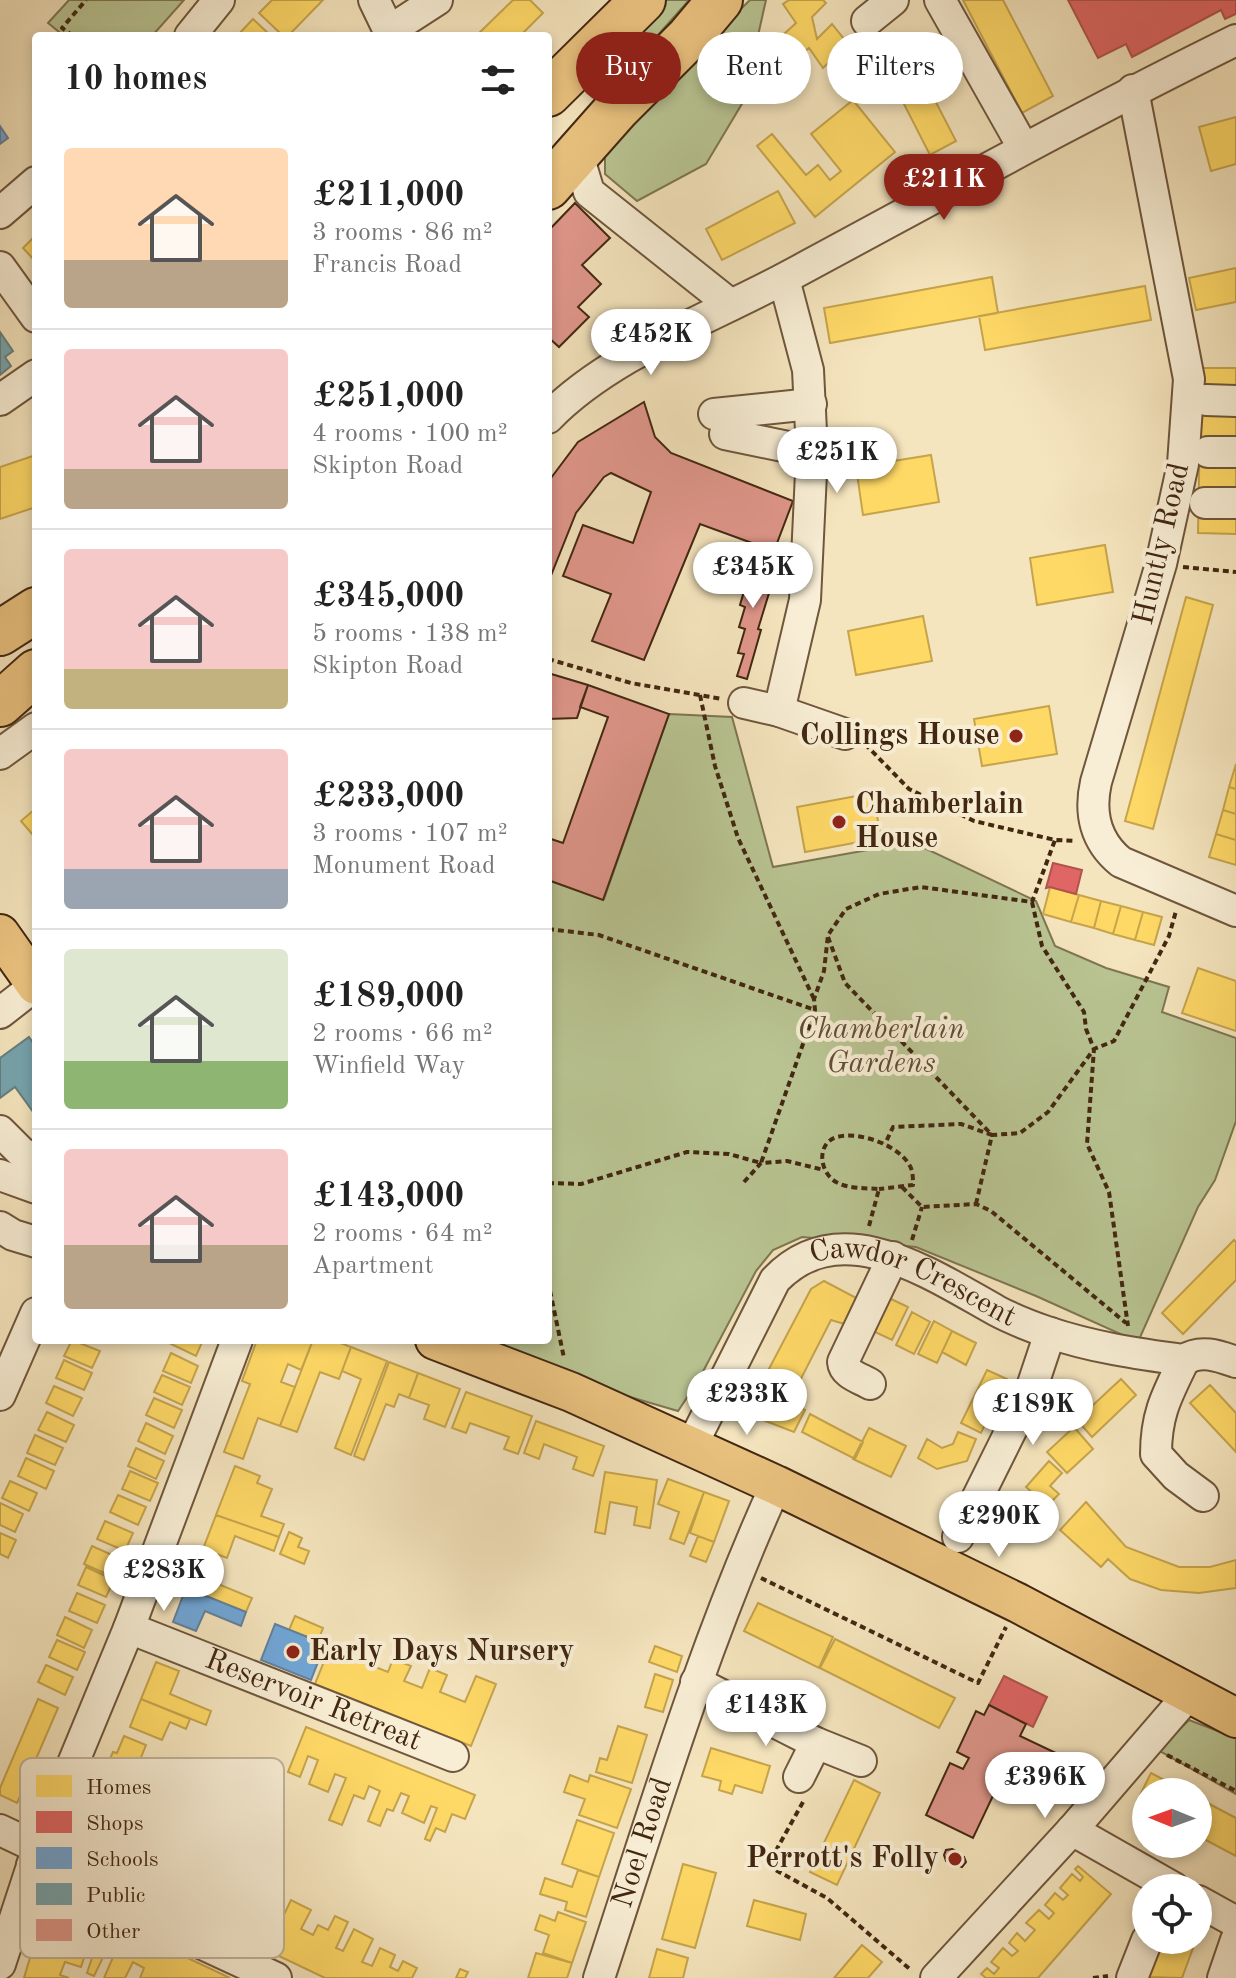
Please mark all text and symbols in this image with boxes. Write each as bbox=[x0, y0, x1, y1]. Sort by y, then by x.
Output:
chip: Buy bbox=[576, 32, 681, 104]
chip: Rent bbox=[697, 32, 811, 104]
chip: Filters bbox=[827, 32, 963, 104]
icon: filters bbox=[476, 58, 520, 102]
text: 10 homes bbox=[64, 63, 207, 97]
pin: £211K bbox=[888, 154, 1000, 222]
text: £211K bbox=[902, 167, 986, 193]
text: £211,000 bbox=[312, 179, 464, 213]
icon: home bbox=[128, 180, 224, 276]
text: 3 rooms · 86 m² bbox=[312, 220, 493, 246]
text: Francis Road bbox=[312, 252, 462, 278]
pin: £452K bbox=[595, 309, 707, 377]
text: £452K bbox=[609, 322, 693, 348]
text: £251,000 bbox=[312, 380, 464, 414]
icon: home bbox=[128, 381, 224, 477]
text: 4 rooms · 100 m² bbox=[312, 421, 508, 447]
pin: £251K bbox=[781, 427, 893, 495]
text: £251K bbox=[795, 440, 879, 466]
text: Skipton Road bbox=[312, 453, 463, 479]
street label: Huntly Road bbox=[1129, 460, 1195, 628]
pin: £345K bbox=[697, 542, 809, 610]
text: £345K bbox=[711, 555, 795, 581]
text: £345,000 bbox=[312, 580, 464, 614]
icon: home bbox=[128, 581, 224, 677]
text: 5 rooms · 138 m² bbox=[312, 621, 508, 647]
text: Skipton Road bbox=[312, 653, 463, 679]
place label: Collings House bbox=[800, 721, 1000, 751]
marker: Collings House bbox=[1007, 727, 1025, 745]
text: £233,000 bbox=[312, 780, 464, 814]
icon: home bbox=[128, 781, 224, 877]
place label: Chamberlain House bbox=[855, 790, 1024, 854]
marker: Chamberlain House bbox=[830, 813, 848, 831]
text: 3 rooms · 107 m² bbox=[312, 821, 508, 847]
text: Monument Road bbox=[312, 853, 496, 879]
text: £189,000 bbox=[312, 980, 464, 1014]
icon: home bbox=[128, 981, 224, 1077]
park label: Chamberlain Gardens bbox=[797, 1015, 965, 1079]
text: 2 rooms · 66 m² bbox=[312, 1021, 493, 1047]
text: Winfield Way bbox=[312, 1053, 465, 1079]
text: £143,000 bbox=[312, 1180, 464, 1214]
icon: home bbox=[128, 1181, 224, 1277]
text: 2 rooms · 64 m² bbox=[312, 1221, 493, 1247]
street label: Cawdor Crescent bbox=[806, 1234, 1020, 1333]
text: Apartment bbox=[312, 1253, 434, 1279]
pin: £233K bbox=[691, 1369, 803, 1437]
pin: £189K bbox=[977, 1379, 1089, 1447]
text: £233K bbox=[705, 1382, 789, 1408]
text: £189K bbox=[991, 1392, 1075, 1418]
pin: £290K bbox=[943, 1491, 1055, 1559]
text: £290K bbox=[957, 1504, 1041, 1530]
pin: £283K bbox=[108, 1545, 220, 1613]
text: £283K bbox=[122, 1558, 206, 1584]
place label: Early Days Nursery bbox=[309, 1637, 575, 1667]
marker: Early Days Nursery bbox=[284, 1643, 302, 1661]
street label: Reservoir Retreat bbox=[201, 1645, 426, 1757]
pin: £143K bbox=[710, 1680, 822, 1748]
text: £143K bbox=[724, 1693, 808, 1719]
pin: £396K bbox=[989, 1752, 1101, 1820]
legend bbox=[20, 1758, 284, 1958]
text: £396K bbox=[1003, 1765, 1087, 1791]
street label: Noel Road bbox=[608, 1774, 678, 1912]
text: Homes bbox=[86, 1777, 151, 1799]
north arrow bbox=[1132, 1778, 1212, 1858]
map controls bbox=[1132, 1778, 1212, 1954]
text: Shops bbox=[86, 1813, 143, 1835]
place label: Perrott's Folly bbox=[746, 1844, 939, 1874]
text: Schools bbox=[86, 1849, 159, 1871]
marker: Perrott's Folly bbox=[946, 1850, 964, 1868]
button: locate bbox=[1132, 1874, 1212, 1954]
text: Public bbox=[86, 1885, 145, 1907]
text: Other bbox=[86, 1921, 140, 1943]

